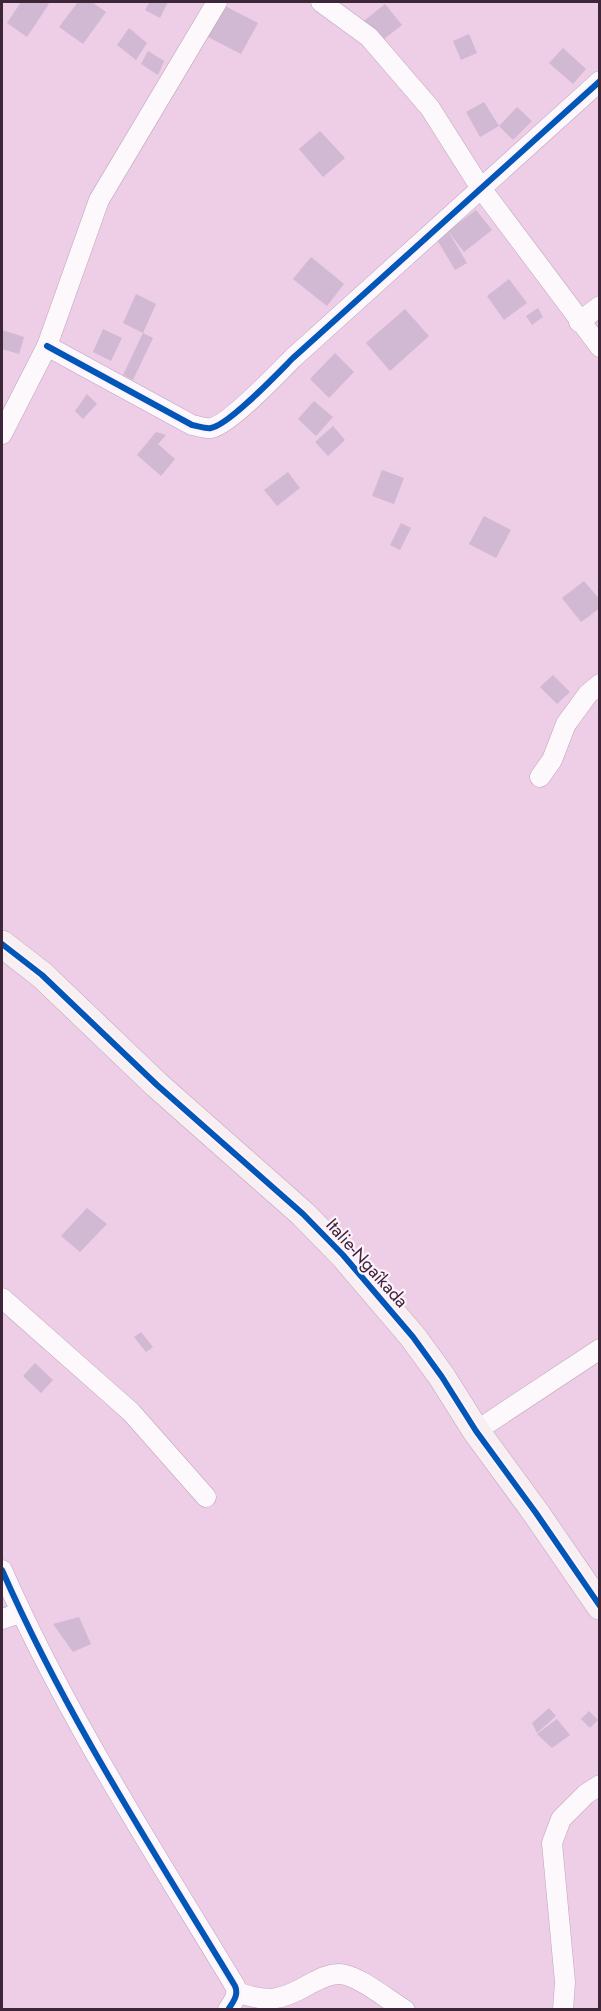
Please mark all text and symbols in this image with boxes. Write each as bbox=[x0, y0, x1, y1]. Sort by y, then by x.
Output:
street label: Italie-Ngaîkada bbox=[320, 1213, 414, 1313]

